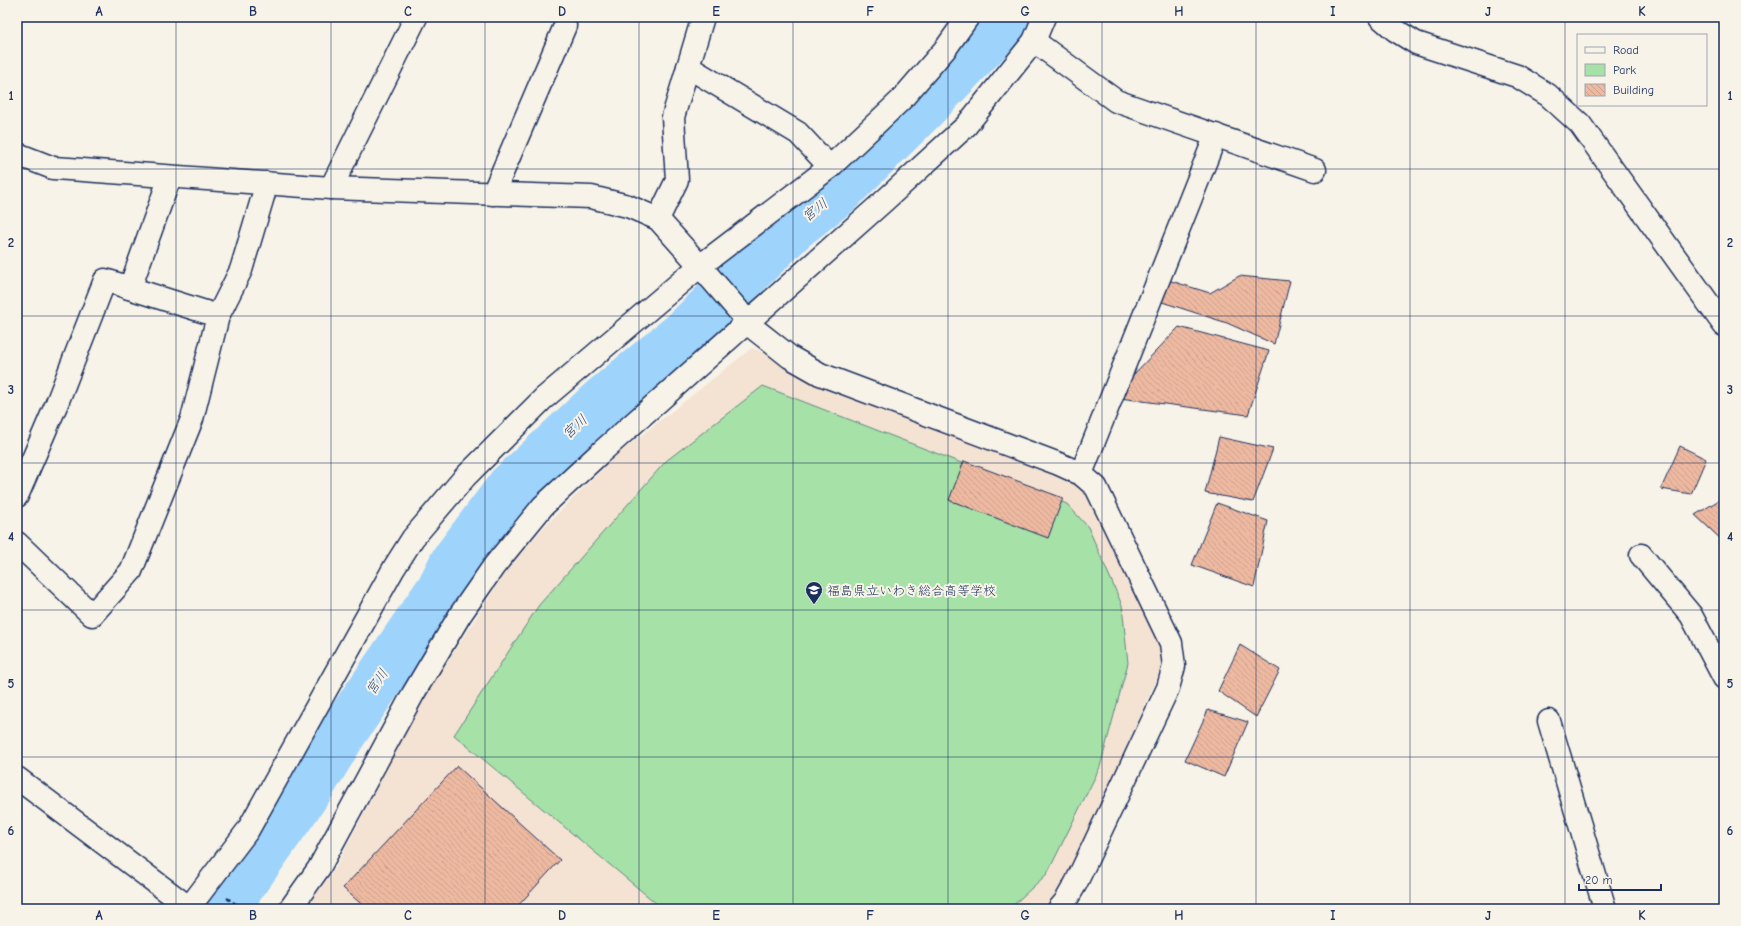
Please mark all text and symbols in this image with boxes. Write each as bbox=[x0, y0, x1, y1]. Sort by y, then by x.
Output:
text: A bbox=[95, 4, 103, 19]
text: B bbox=[249, 4, 257, 19]
text: C bbox=[404, 4, 412, 19]
text: D bbox=[558, 4, 566, 19]
text: E bbox=[712, 4, 720, 19]
text: F bbox=[866, 4, 874, 19]
text: G bbox=[1020, 4, 1030, 19]
text: H bbox=[1174, 4, 1184, 19]
text: I bbox=[1330, 4, 1336, 19]
text: J bbox=[1485, 4, 1491, 19]
text: K bbox=[1638, 4, 1646, 19]
legend bbox=[1577, 34, 1707, 106]
text: Road bbox=[1613, 43, 1639, 57]
text: Park bbox=[1613, 63, 1636, 77]
text: Building bbox=[1613, 83, 1654, 97]
text: 1 bbox=[8, 88, 14, 103]
text: 1 bbox=[1727, 88, 1733, 103]
water label: 宮川 bbox=[799, 195, 831, 225]
text: 2 bbox=[8, 235, 14, 250]
text: 2 bbox=[1727, 235, 1733, 250]
text: 3 bbox=[8, 382, 14, 397]
text: 3 bbox=[1727, 382, 1733, 397]
water label: 宮川 bbox=[559, 411, 591, 443]
text: 4 bbox=[8, 529, 14, 544]
text: 4 bbox=[1727, 529, 1733, 544]
school or university icon: 福島県立いわき総合高等学校 bbox=[804, 580, 824, 605]
place label: 福島県立いわき総合高等学校 bbox=[827, 583, 996, 598]
water label: 宮川 bbox=[362, 666, 392, 698]
text: 5 bbox=[8, 676, 15, 691]
text: 5 bbox=[1727, 676, 1734, 691]
text: 6 bbox=[8, 823, 15, 838]
text: 6 bbox=[1727, 823, 1734, 838]
scale bar bbox=[1579, 866, 1661, 892]
text: 20 m bbox=[1585, 873, 1613, 887]
text: A bbox=[95, 908, 103, 923]
text: B bbox=[249, 908, 257, 923]
text: C bbox=[404, 908, 412, 923]
text: D bbox=[558, 908, 566, 923]
text: E bbox=[712, 908, 720, 923]
text: F bbox=[866, 908, 874, 923]
text: G bbox=[1020, 908, 1030, 923]
text: H bbox=[1174, 908, 1184, 923]
text: I bbox=[1330, 908, 1336, 923]
text: J bbox=[1485, 908, 1491, 923]
text: K bbox=[1638, 908, 1646, 923]

